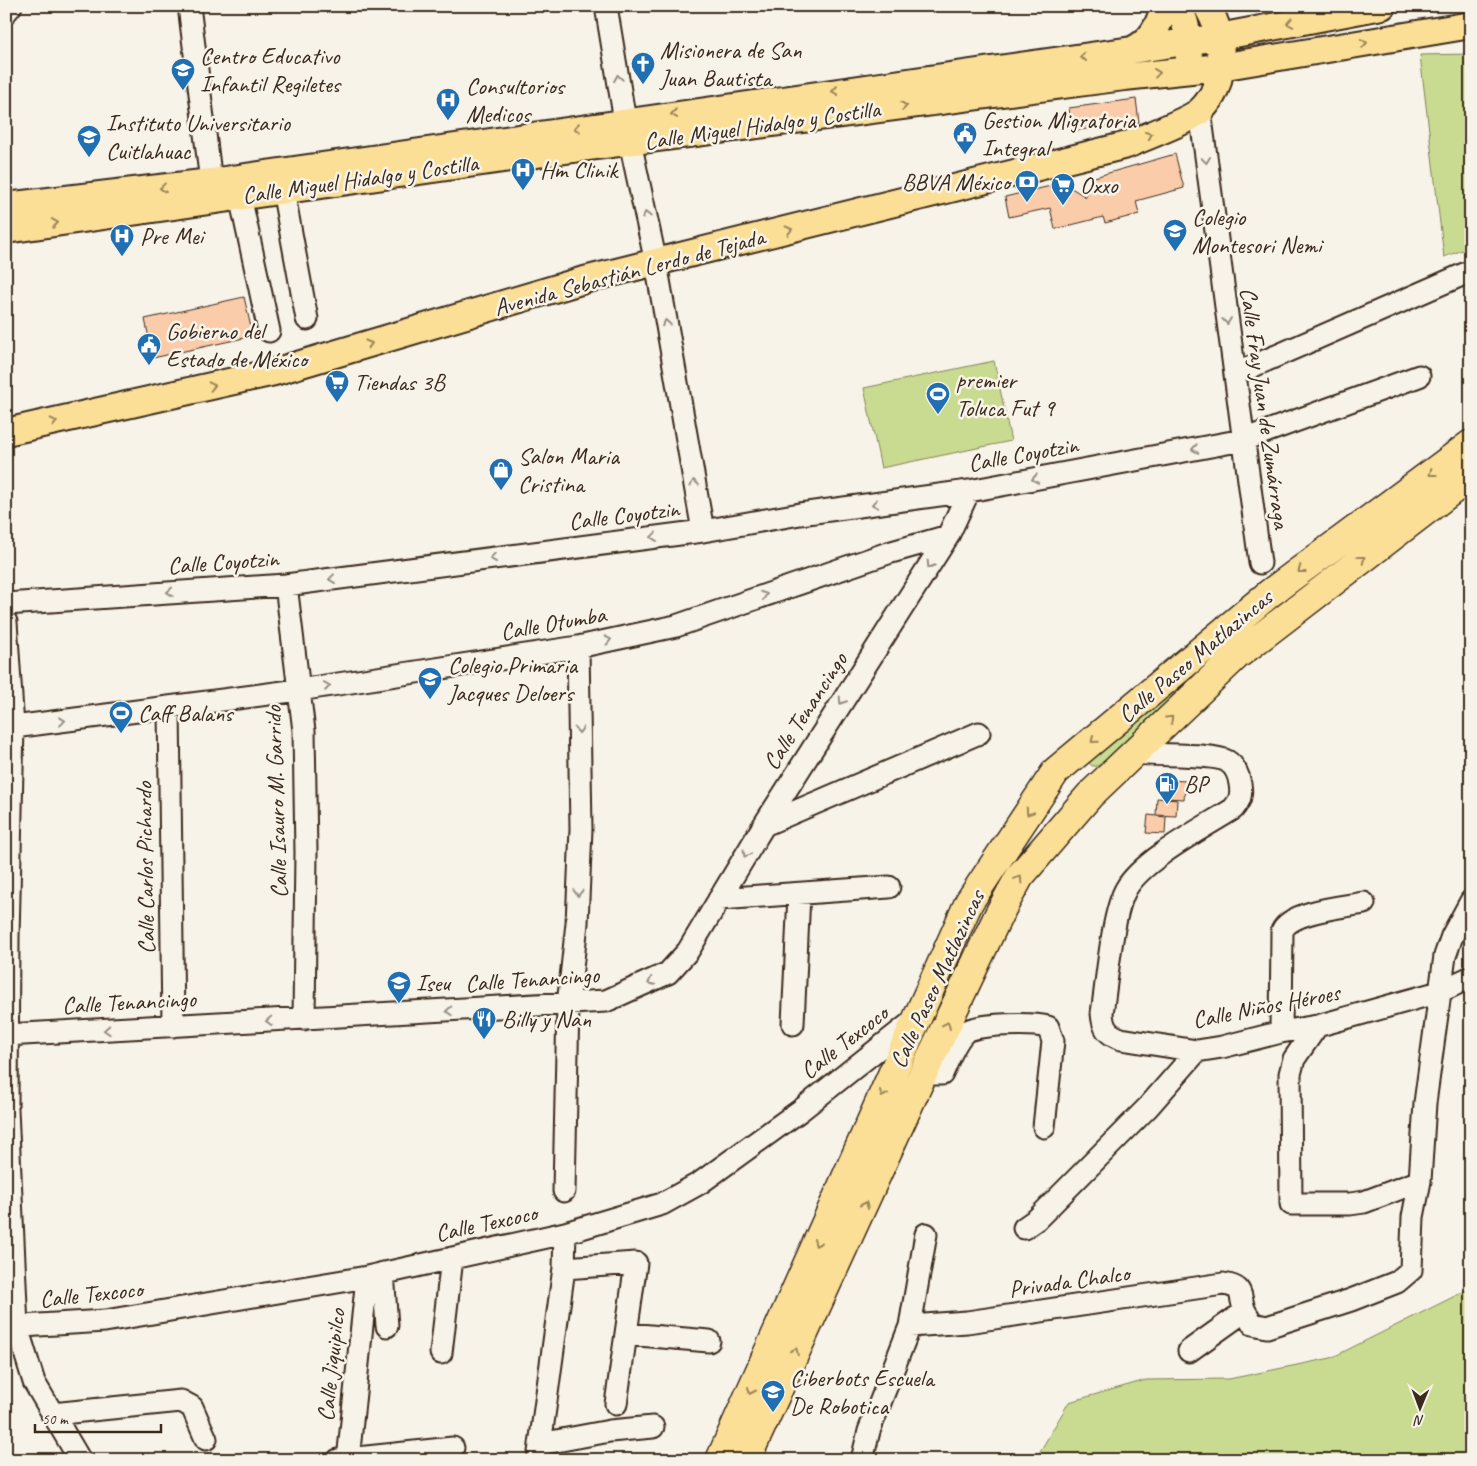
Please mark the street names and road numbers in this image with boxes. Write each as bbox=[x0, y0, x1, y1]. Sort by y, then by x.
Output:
street label: Calle Miguel Hidalgo y Costilla bbox=[642, 93, 883, 156]
street label: Calle Miguel Hidalgo y Costilla bbox=[240, 147, 481, 210]
street label: Avenida Sebastián Lerdo de Tejada bbox=[491, 221, 770, 323]
street label: Calle Fray Juan de Zumárraga bbox=[1233, 286, 1297, 532]
street label: Calle Coyotzin bbox=[966, 429, 1081, 478]
street label: Calle Coyotzin bbox=[567, 493, 682, 537]
street label: Calle Coyotzin bbox=[167, 543, 281, 581]
street label: Calle Paseo Matlazincas bbox=[1112, 581, 1280, 729]
street label: Calle Otumba bbox=[498, 599, 610, 647]
street label: Calle Tenancingo bbox=[756, 645, 855, 775]
street label: Calle Isauro M. Garrido bbox=[258, 704, 294, 899]
street label: Calle Carlos Pichardo bbox=[128, 780, 162, 954]
street label: Calle Paseo Matlazincas bbox=[883, 884, 992, 1073]
street label: Calle Tenancingo bbox=[464, 959, 601, 999]
street label: Calle Niños Héroes bbox=[1190, 977, 1344, 1035]
street label: Calle Tenancingo bbox=[61, 983, 198, 1020]
street label: Calle Texcoco bbox=[794, 997, 896, 1086]
street label: Calle Texcoco bbox=[432, 1197, 542, 1248]
street label: Privada Chalco bbox=[1007, 1257, 1134, 1304]
street label: Calle Texcoco bbox=[38, 1273, 146, 1314]
street label: Calle Jiquipilco bbox=[310, 1306, 352, 1423]

